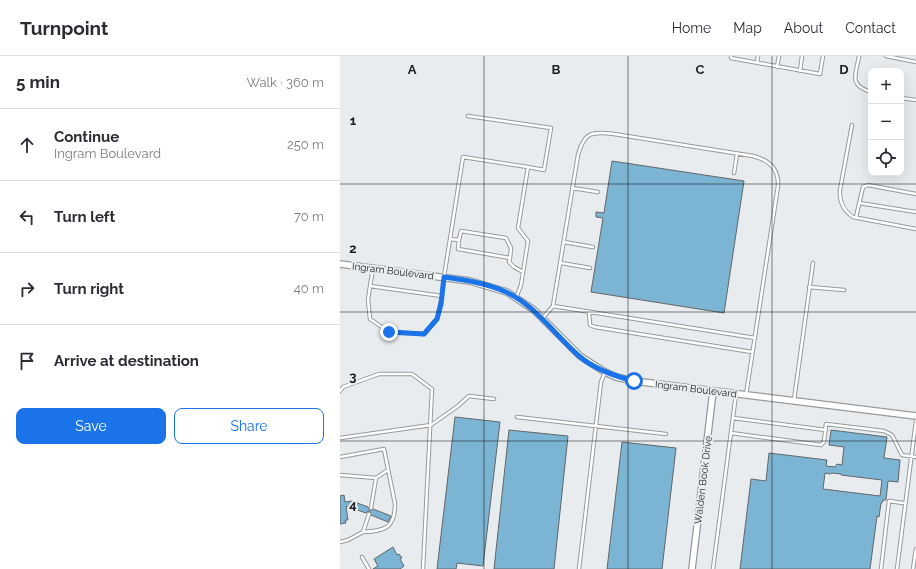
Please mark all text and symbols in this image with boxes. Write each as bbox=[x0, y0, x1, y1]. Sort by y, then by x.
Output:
text: Turnpoint bbox=[20, 17, 108, 39]
text: Home bbox=[672, 20, 711, 36]
text: Map bbox=[733, 20, 762, 36]
text: About bbox=[784, 20, 823, 36]
text: Contact bbox=[845, 20, 896, 36]
text: A bbox=[408, 62, 417, 77]
text: B bbox=[552, 62, 561, 77]
text: C bbox=[696, 62, 705, 77]
text: D bbox=[839, 62, 849, 77]
map controls bbox=[868, 68, 904, 176]
button: + bbox=[868, 68, 904, 104]
text: 5 min bbox=[16, 72, 60, 92]
text: Walk · 360 m bbox=[246, 75, 324, 90]
button: − bbox=[868, 104, 904, 140]
text: 1 bbox=[350, 113, 357, 128]
text: Continue bbox=[54, 128, 119, 146]
icon: ahead bbox=[16, 134, 38, 156]
text: 250 m bbox=[287, 137, 324, 152]
button: locate bbox=[868, 140, 904, 176]
text: Ingram Boulevard bbox=[54, 146, 161, 161]
icon: left bbox=[16, 206, 38, 228]
text: Turn left bbox=[54, 208, 115, 226]
text: 70 m bbox=[294, 209, 324, 224]
text: 2 bbox=[349, 241, 357, 256]
street label: Ingram Boulevard bbox=[351, 261, 435, 281]
icon: right bbox=[16, 278, 38, 300]
text: Turn right bbox=[54, 280, 124, 298]
text: 40 m bbox=[294, 281, 324, 296]
route end bbox=[380, 323, 398, 341]
icon: arrive bbox=[16, 350, 38, 372]
text: Arrive at destination bbox=[54, 352, 199, 370]
text: 3 bbox=[349, 369, 357, 384]
route start bbox=[625, 372, 643, 390]
street label: Ingram Boulevard bbox=[654, 379, 738, 399]
button: Save bbox=[16, 408, 166, 444]
button: Share bbox=[174, 408, 324, 444]
street label: Walden Book Drive bbox=[692, 435, 714, 525]
text: 4 bbox=[349, 497, 357, 512]

